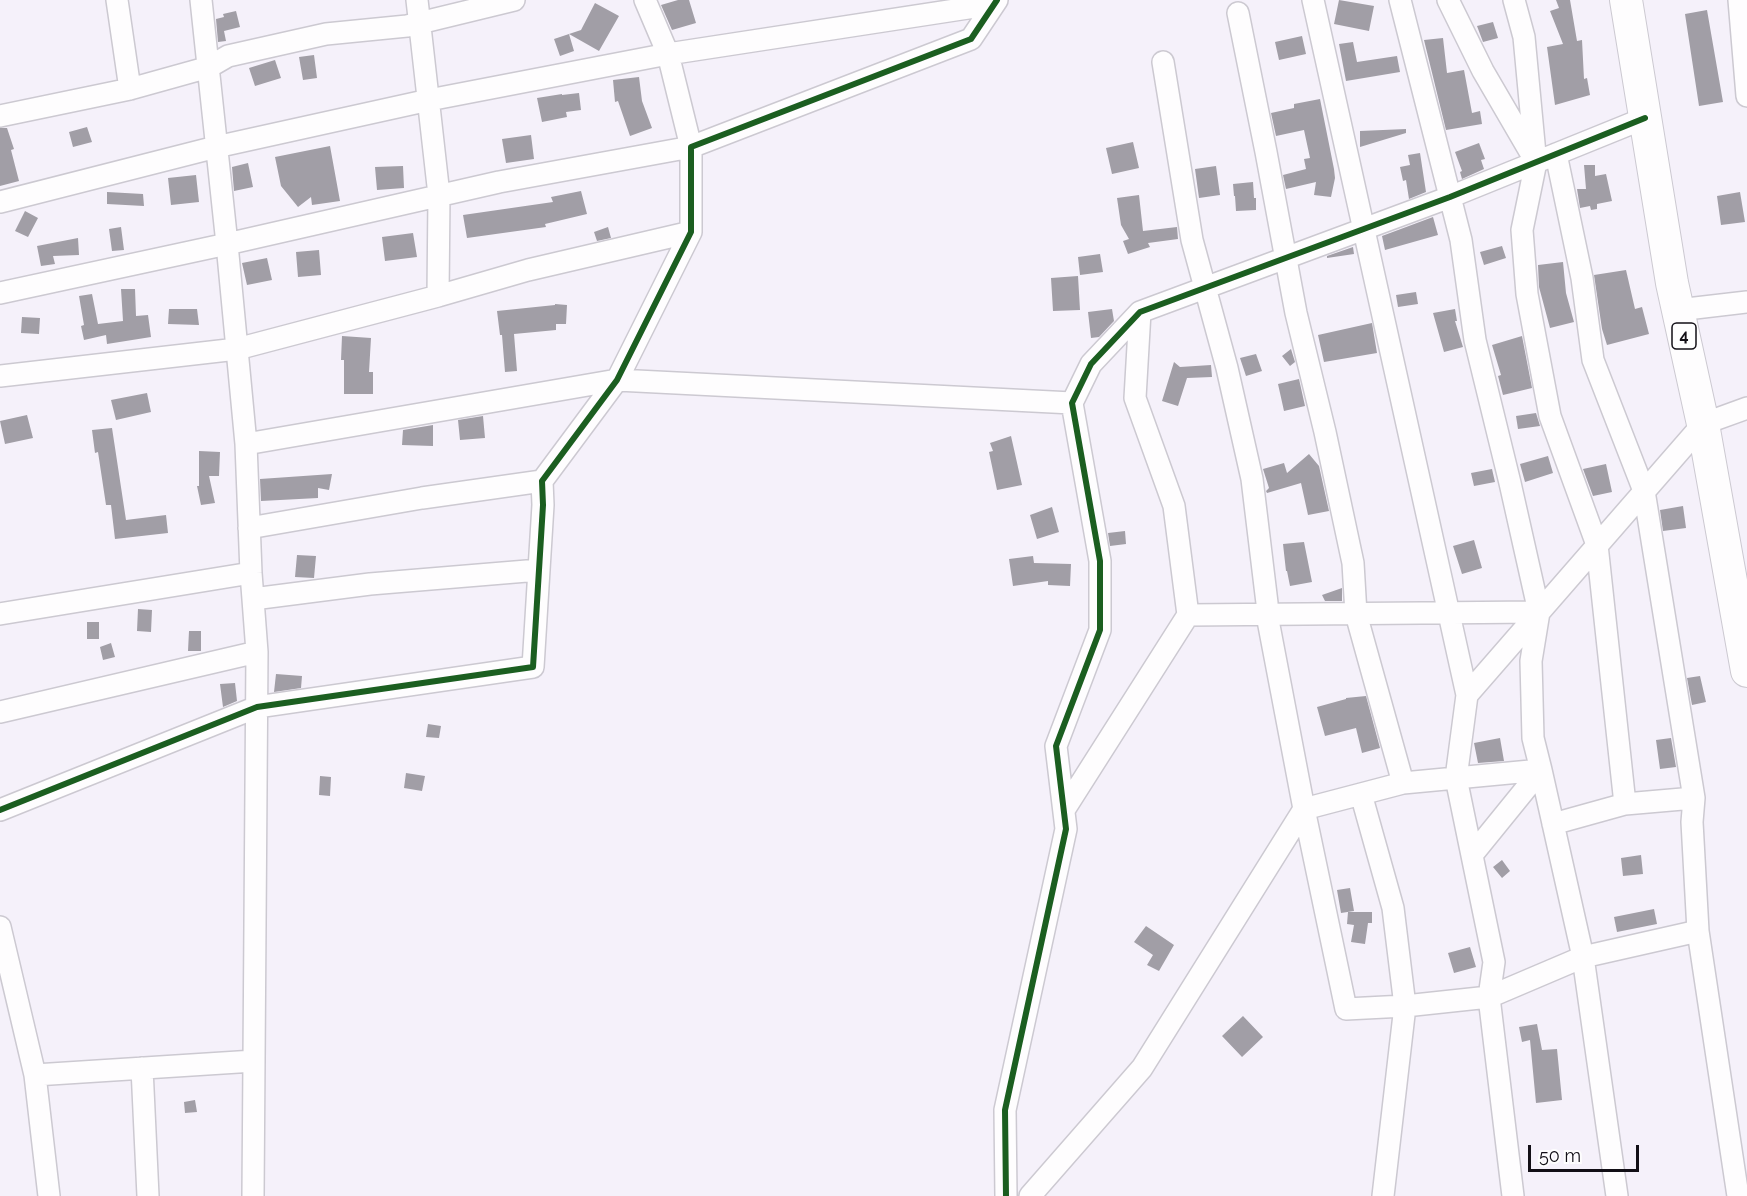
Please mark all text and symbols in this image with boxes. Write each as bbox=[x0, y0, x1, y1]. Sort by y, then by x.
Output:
road number: 4 bbox=[1672, 323, 1696, 349]
scale bar bbox=[1531, 1133, 1642, 1171]
text: 50 m bbox=[1539, 1145, 1581, 1166]

